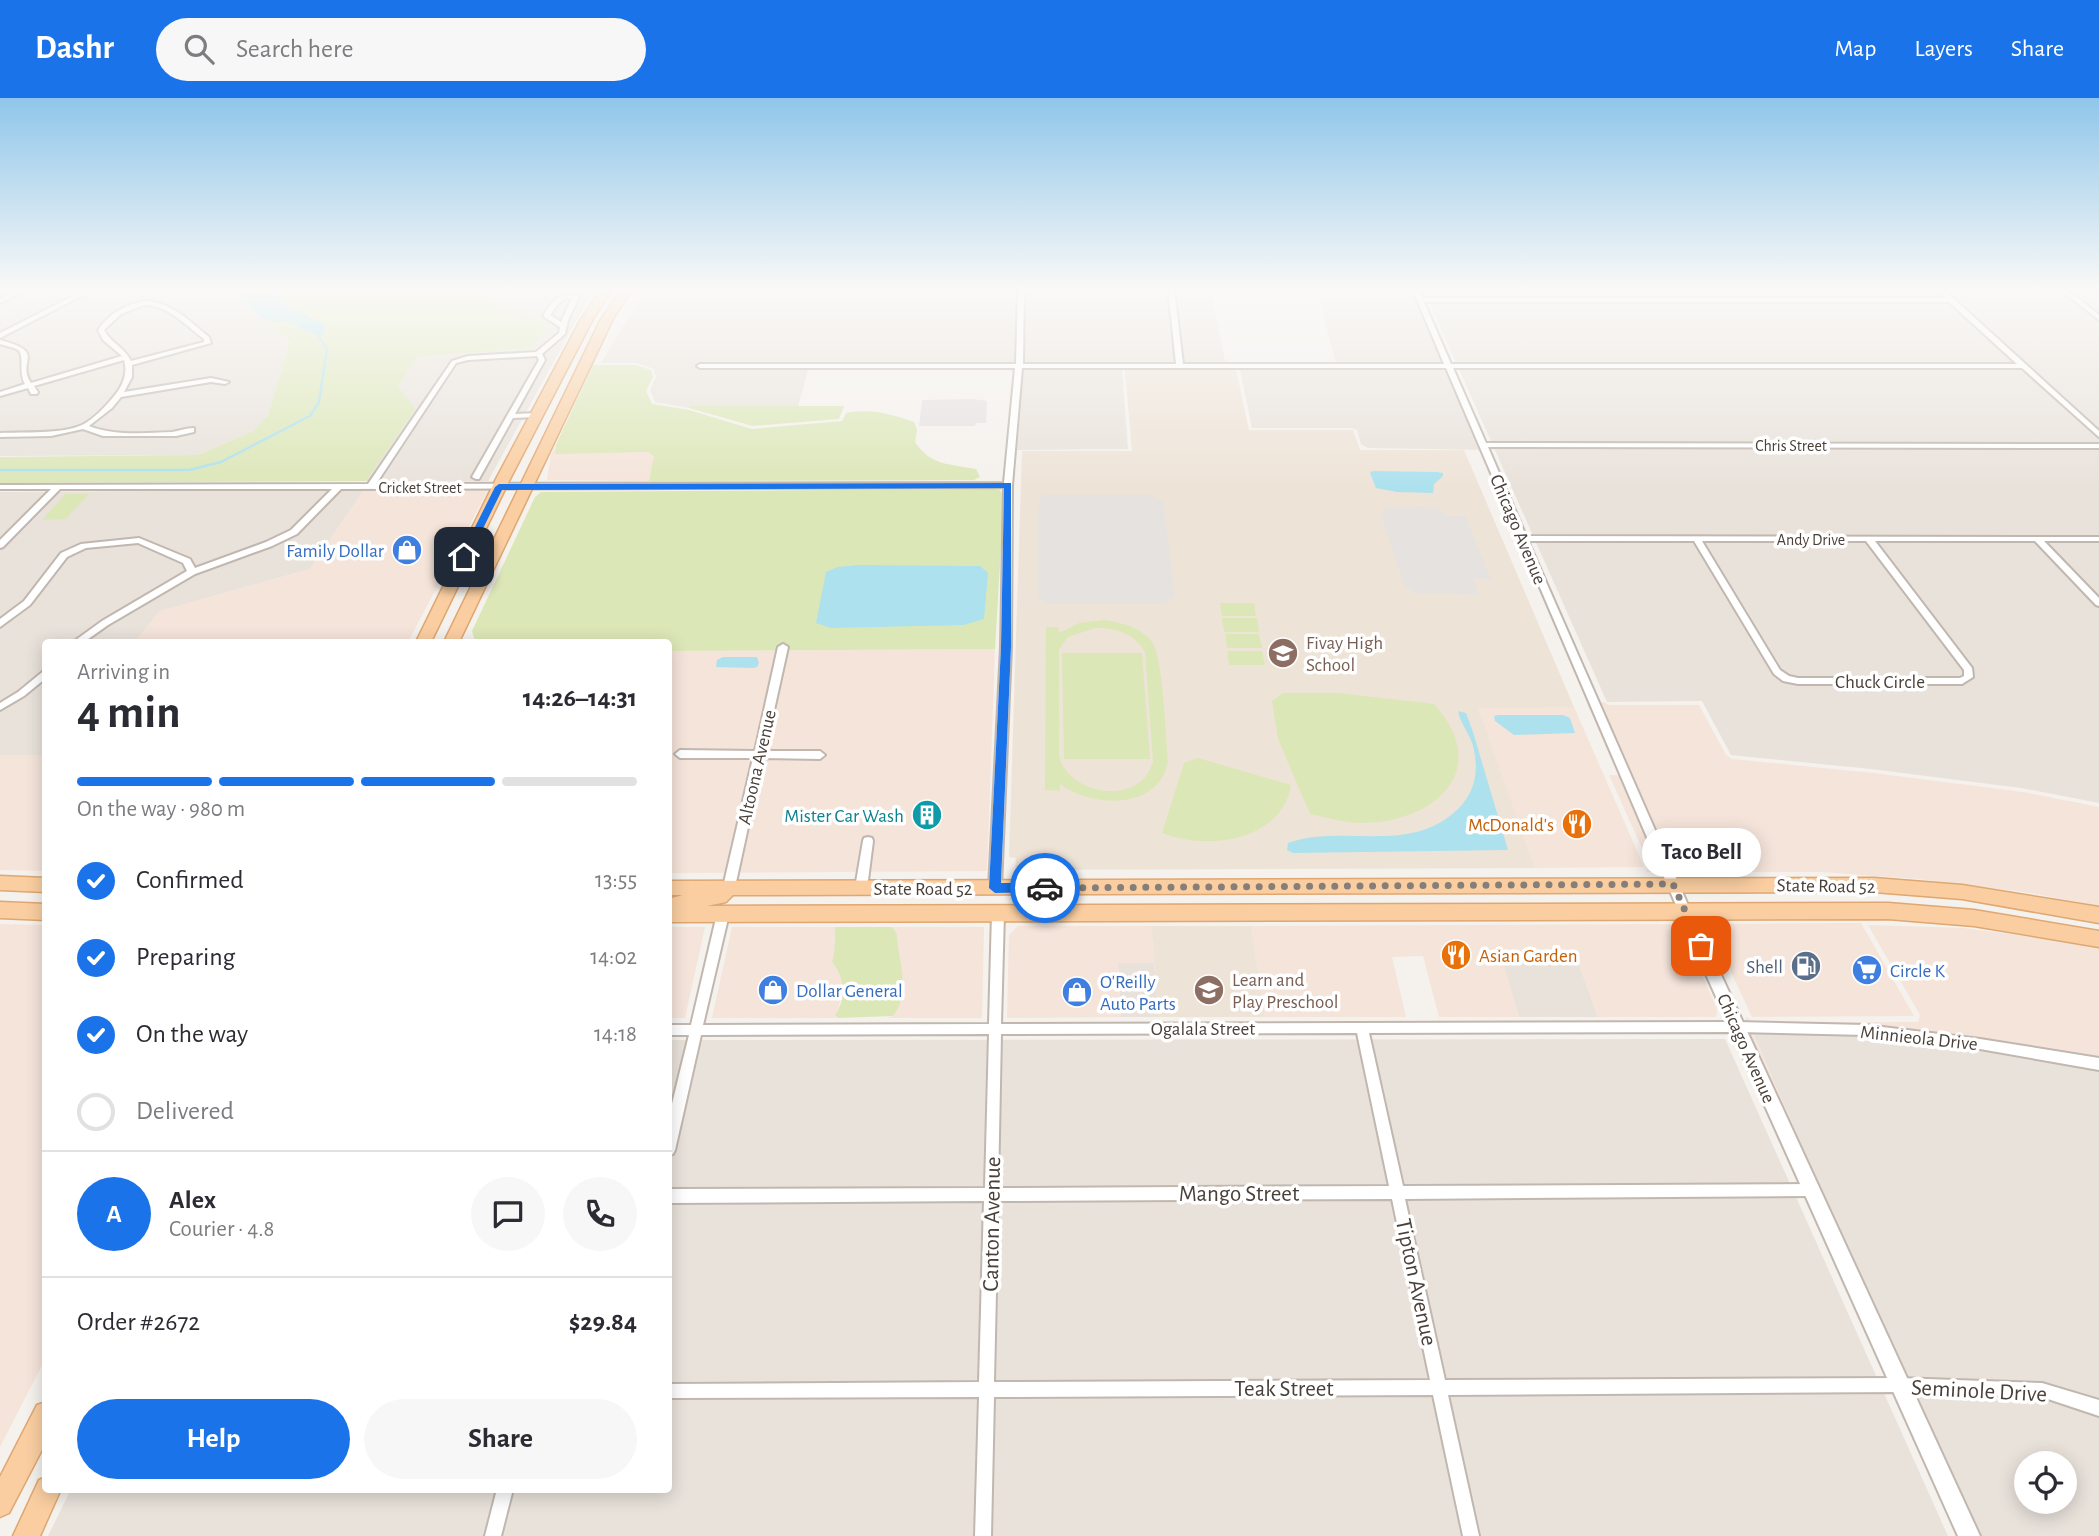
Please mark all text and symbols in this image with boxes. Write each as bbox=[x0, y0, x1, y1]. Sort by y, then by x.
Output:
search box bbox=[156, 18, 646, 81]
icon: search bbox=[180, 30, 218, 68]
text: Dashr bbox=[35, 32, 114, 65]
text: Search here bbox=[236, 36, 353, 62]
text: Map bbox=[1834, 37, 1876, 61]
text: Layers bbox=[1914, 37, 1973, 61]
text: Share bbox=[2011, 37, 2064, 61]
street label: Chris Street bbox=[1755, 438, 1827, 454]
street label: Chicago Avenue bbox=[1486, 472, 1549, 587]
street label: Cricket Street bbox=[378, 480, 462, 496]
pin bbox=[434, 527, 494, 587]
street label: Andy Drive bbox=[1777, 532, 1845, 549]
shop icon: Family Dollar bbox=[390, 533, 424, 567]
icon: home bbox=[445, 538, 483, 576]
place label: Family Dollar bbox=[286, 542, 384, 561]
place label: Fivay High School bbox=[1306, 634, 1383, 675]
school or university icon: Fivay High School bbox=[1266, 636, 1300, 670]
text: Arriving in bbox=[77, 661, 170, 684]
street label: Chuck Circle bbox=[1835, 673, 1925, 692]
text: 14:26–14:31 bbox=[523, 685, 637, 711]
text: 4 min bbox=[77, 690, 181, 736]
street label: Altoona Avenue bbox=[735, 708, 780, 826]
text: On the way · 980 m bbox=[77, 798, 245, 821]
building icon: Mister Car Wash bbox=[910, 798, 944, 832]
place label: Mister Car Wash bbox=[784, 807, 904, 826]
restaurant icon: McDonald's bbox=[1560, 807, 1594, 841]
place label: McDonald's bbox=[1468, 816, 1554, 835]
callout: Taco Bell bbox=[1642, 827, 1760, 876]
text: Taco Bell bbox=[1661, 841, 1742, 864]
courier bbox=[1010, 853, 1080, 923]
icon: check bbox=[77, 862, 115, 900]
text: Confirmed bbox=[136, 867, 244, 893]
text: 13:55 bbox=[595, 869, 637, 892]
icon: car bbox=[1026, 869, 1064, 907]
street label: State Road 52 bbox=[1776, 876, 1876, 897]
street label: State Road 52 bbox=[873, 880, 973, 899]
pin bbox=[1671, 916, 1731, 976]
icon: bag bbox=[1682, 927, 1720, 965]
restaurant icon: Asian Garden bbox=[1439, 938, 1473, 972]
icon: check bbox=[77, 939, 115, 977]
text: Preparing bbox=[136, 944, 235, 970]
text: 14:02 bbox=[590, 946, 637, 969]
place label: Asian Garden bbox=[1479, 947, 1577, 966]
fuel station icon: Shell bbox=[1789, 949, 1823, 983]
supermarket icon: Circle K bbox=[1850, 953, 1884, 987]
place label: Shell bbox=[1746, 958, 1783, 977]
place label: Circle K bbox=[1890, 962, 1945, 981]
place label: Learn and Play Preschool bbox=[1232, 971, 1338, 1012]
shop icon: Dollar General bbox=[756, 973, 790, 1007]
place label: O'Reilly Auto Parts bbox=[1100, 973, 1176, 1014]
school or university icon: Learn and Play Preschool bbox=[1192, 973, 1226, 1007]
shop icon: O'Reilly Auto Parts bbox=[1060, 975, 1094, 1009]
place label: Dollar General bbox=[796, 982, 903, 1001]
street label: Chicago Avenue bbox=[1713, 991, 1778, 1106]
icon: check bbox=[77, 1016, 115, 1054]
street label: Ogalala Street bbox=[1151, 1020, 1255, 1039]
text: On the way bbox=[136, 1021, 248, 1047]
text: 14:18 bbox=[594, 1023, 637, 1046]
street label: Minnieola Drive bbox=[1859, 1023, 1978, 1054]
text: Delivered bbox=[136, 1098, 234, 1124]
street label: Canton Avenue bbox=[980, 1156, 1005, 1292]
button: chat bbox=[471, 1177, 545, 1251]
button: phone bbox=[563, 1177, 637, 1251]
street label: Mango Street bbox=[1179, 1183, 1300, 1206]
text: Alex bbox=[169, 1187, 216, 1213]
text: A bbox=[106, 1201, 122, 1227]
street label: Tipton Avenue bbox=[1391, 1217, 1440, 1348]
text: Courier · 4.8 bbox=[169, 1218, 274, 1241]
text: Order #2672 bbox=[77, 1309, 200, 1335]
text: $29.84 bbox=[569, 1309, 637, 1335]
street label: Seminole Drive bbox=[1910, 1376, 2047, 1407]
street label: Teak Street bbox=[1234, 1378, 1334, 1401]
button: Help bbox=[77, 1399, 350, 1479]
button: Share bbox=[364, 1399, 637, 1479]
map controls bbox=[2014, 1451, 2077, 1514]
button: locate bbox=[2014, 1451, 2077, 1514]

